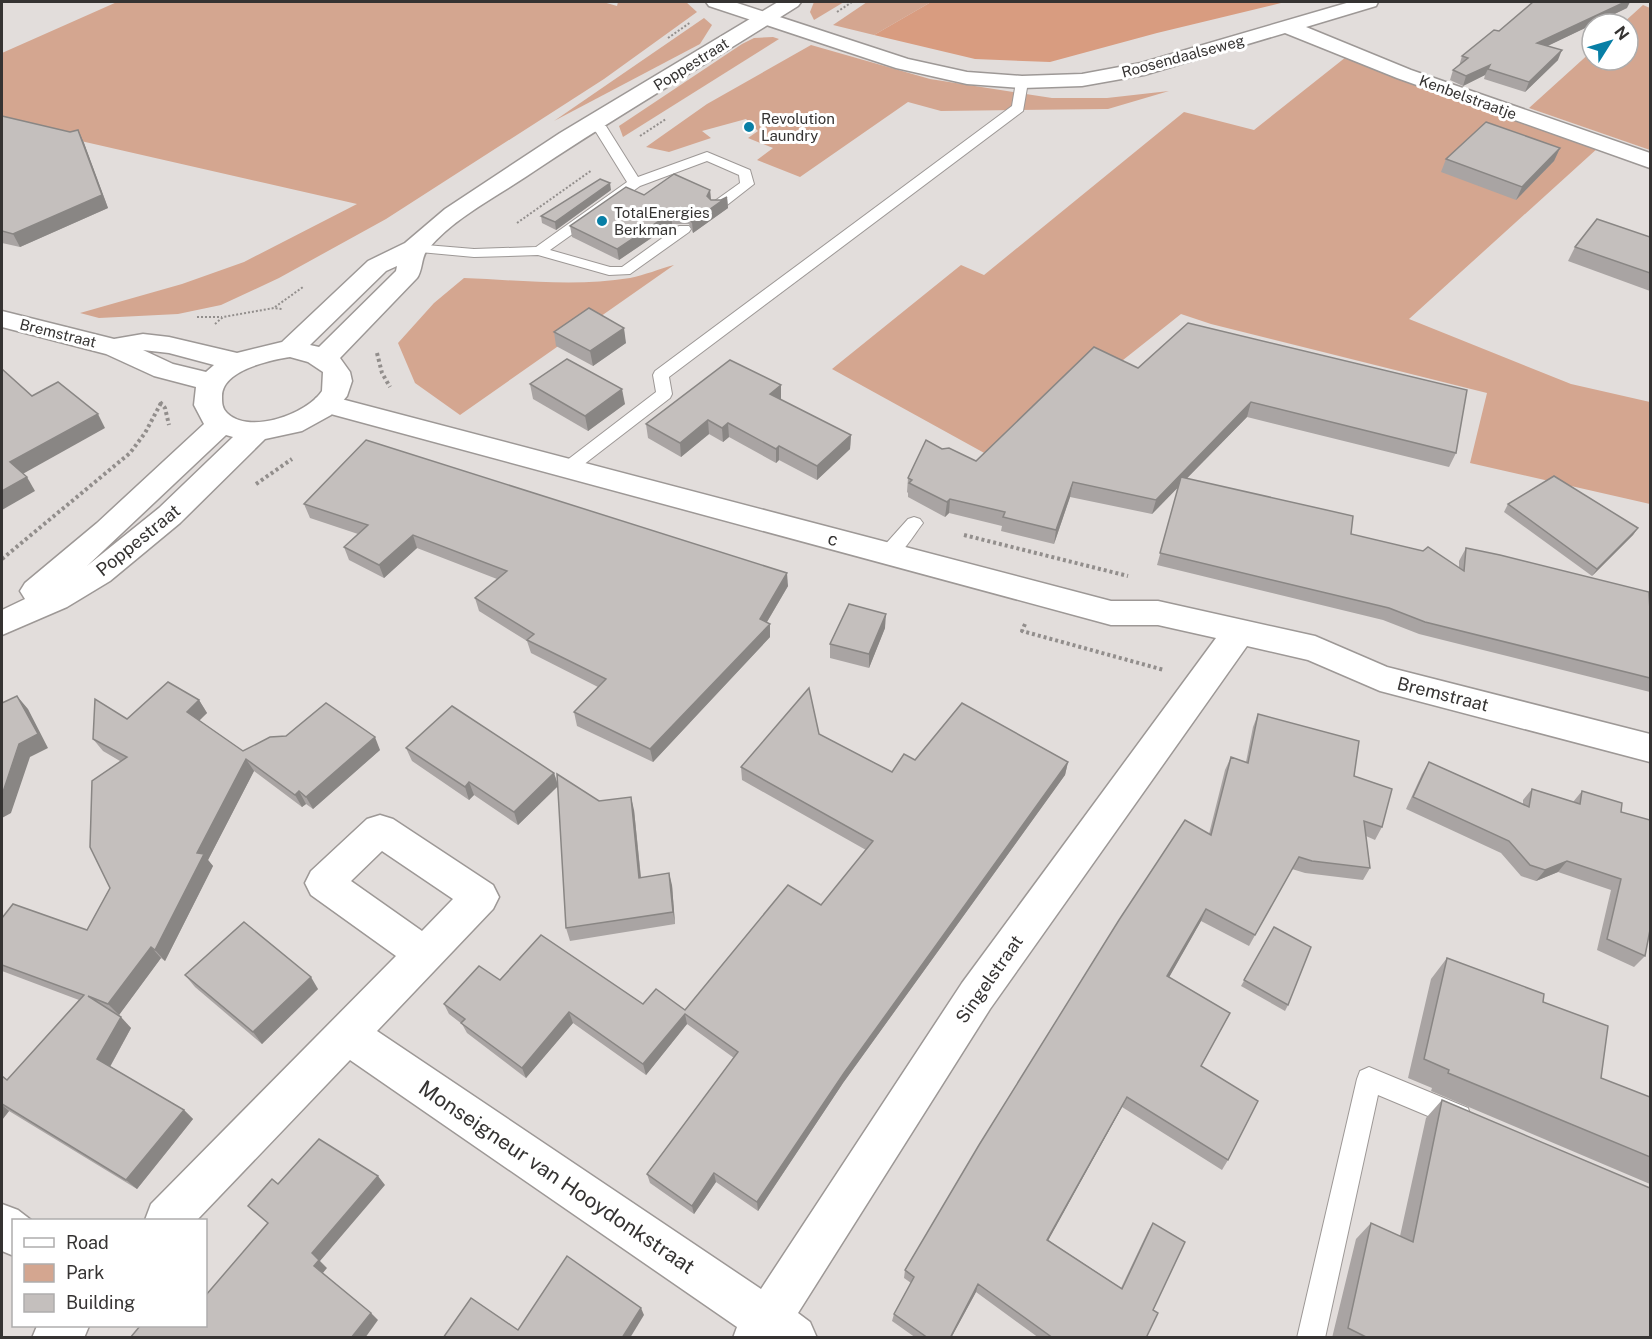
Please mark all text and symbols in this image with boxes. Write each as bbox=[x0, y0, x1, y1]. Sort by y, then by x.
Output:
north arrow bbox=[1580, 12, 1640, 72]
text: N bbox=[1610, 23, 1633, 44]
street label: Roosendaalseweg bbox=[1120, 31, 1246, 81]
street label: Poppestraat bbox=[650, 34, 732, 94]
street label: Kenbelstraatje bbox=[1417, 72, 1519, 122]
place label: Revolution Laundry bbox=[761, 110, 835, 144]
marker: Revolution Laundry bbox=[742, 120, 756, 134]
place label: TotalEnergies Berkman bbox=[614, 204, 710, 238]
marker: TotalEnergies Berkman bbox=[595, 214, 609, 228]
street label: Bremstraat bbox=[18, 315, 98, 351]
street label: Poppestraat bbox=[92, 500, 184, 580]
street label: c bbox=[826, 528, 840, 550]
street label: Bremstraat bbox=[1395, 672, 1491, 716]
street label: Singelstraat bbox=[951, 931, 1027, 1027]
street label: Monseigneur van Hooydonkstraat bbox=[414, 1075, 700, 1279]
legend bbox=[12, 1219, 207, 1327]
text: Road bbox=[66, 1232, 109, 1253]
text: Park bbox=[66, 1262, 104, 1283]
text: Building bbox=[66, 1292, 135, 1313]

